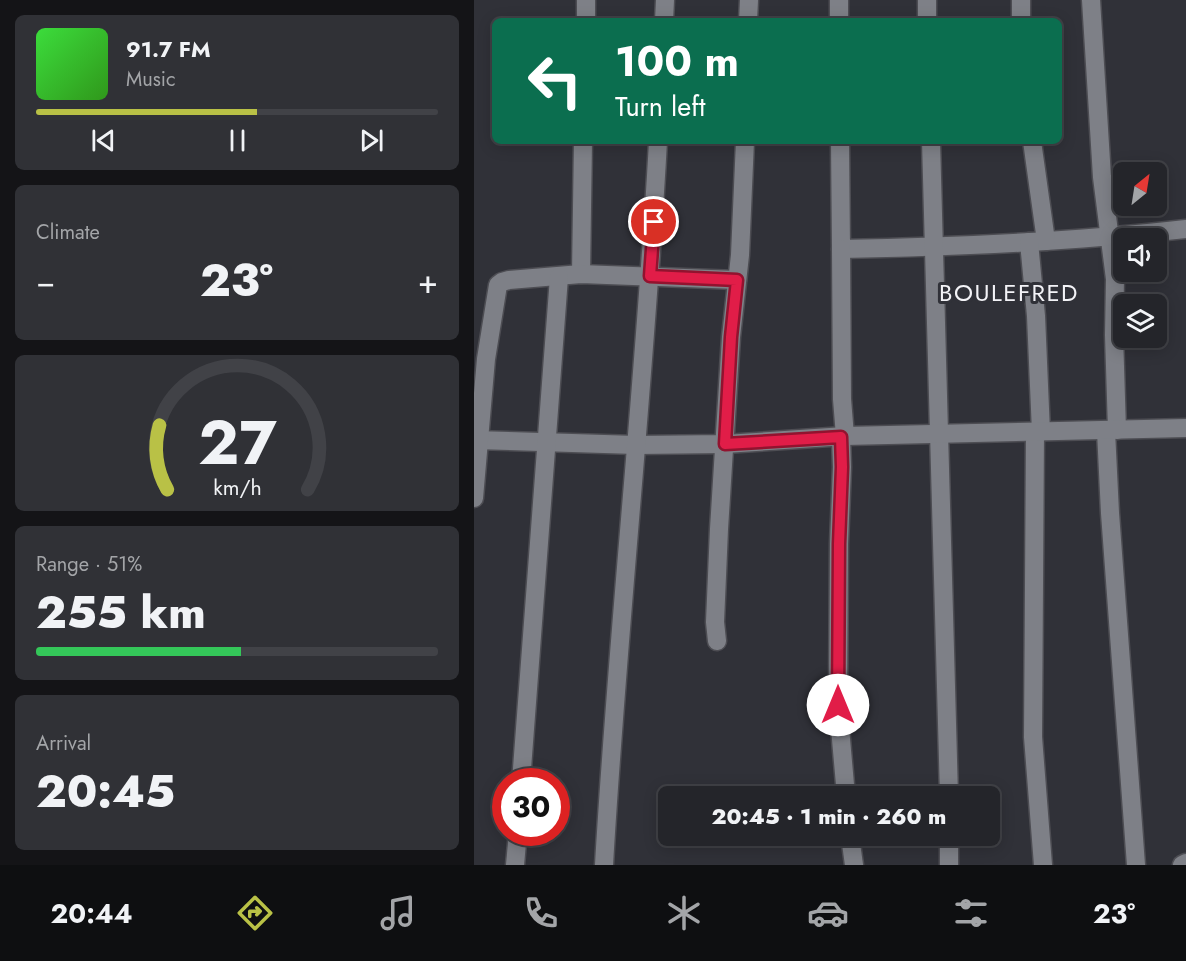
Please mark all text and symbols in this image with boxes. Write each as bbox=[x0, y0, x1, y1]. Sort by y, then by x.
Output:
text: 100 m bbox=[615, 31, 739, 92]
text: 91.7 FM bbox=[126, 33, 211, 65]
icon: left bbox=[516, 42, 594, 120]
text: Music bbox=[126, 65, 176, 94]
text: Turn left bbox=[615, 87, 705, 126]
icon: previous bbox=[87, 124, 120, 157]
icon: pause bbox=[221, 124, 254, 157]
icon: next bbox=[355, 124, 388, 157]
north arrow bbox=[1113, 162, 1167, 216]
map controls bbox=[1113, 162, 1167, 348]
pin bbox=[628, 196, 679, 247]
icon: arrive bbox=[637, 205, 670, 238]
text: Climate bbox=[36, 218, 100, 247]
button: sound bbox=[1113, 228, 1167, 282]
text: 23° bbox=[200, 248, 273, 313]
text: − bbox=[36, 258, 55, 305]
text: + bbox=[418, 258, 438, 305]
district label: BOULEFRED bbox=[939, 275, 1079, 310]
button: layers bbox=[1113, 294, 1167, 348]
text: 27 bbox=[198, 397, 277, 487]
text: km/h bbox=[213, 472, 261, 503]
text: Range · 51% bbox=[36, 550, 142, 579]
text: 255 km bbox=[36, 580, 206, 645]
position arrow bbox=[806, 673, 870, 737]
text: Arrival bbox=[36, 729, 91, 758]
text: 20:45 bbox=[36, 759, 175, 824]
speed limit sign: 30 bbox=[492, 768, 570, 846]
text: 20:45 · 1 min · 260 m bbox=[712, 800, 946, 832]
icon: directions bbox=[234, 892, 276, 934]
icon: music bbox=[377, 892, 419, 934]
icon: phone bbox=[520, 892, 562, 934]
icon: climate bbox=[663, 892, 705, 934]
icon: car bbox=[807, 892, 849, 934]
icon: filters bbox=[950, 892, 992, 934]
text: 20:44 bbox=[51, 894, 133, 933]
text: 23° bbox=[1093, 894, 1135, 933]

